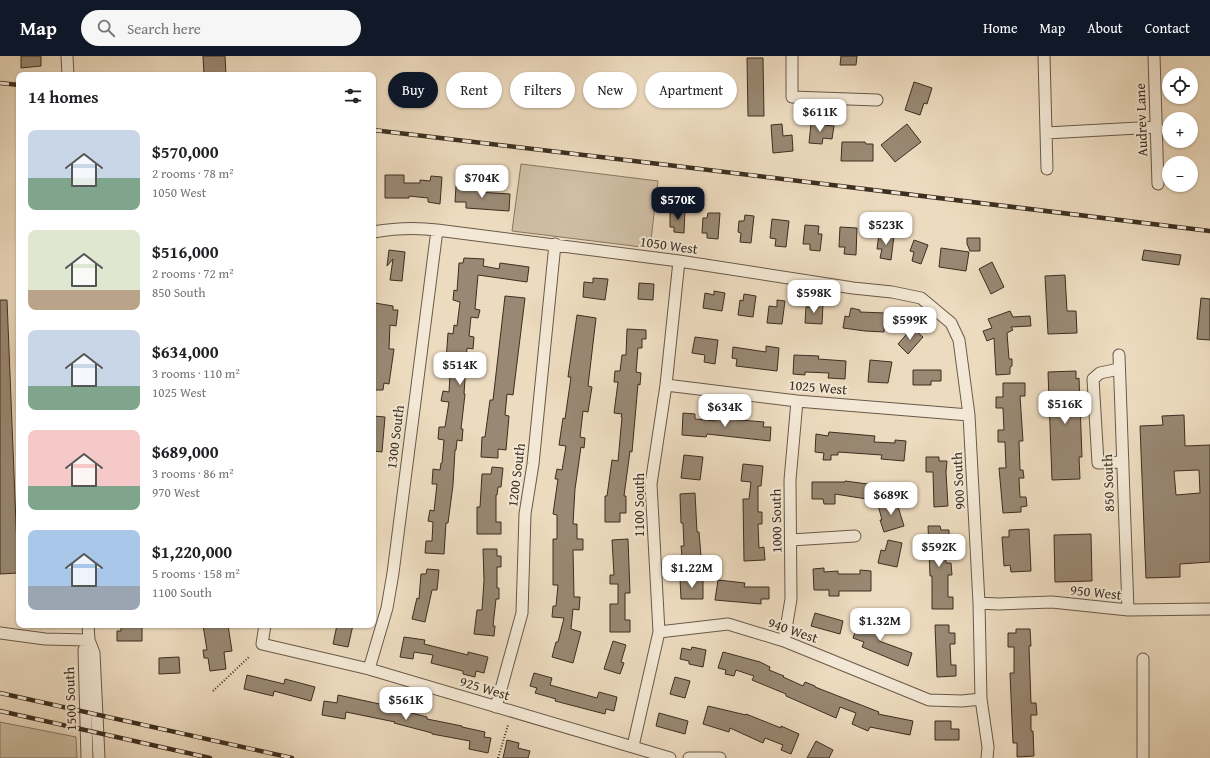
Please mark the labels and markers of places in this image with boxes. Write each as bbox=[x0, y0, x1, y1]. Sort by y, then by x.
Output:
pin: $611K bbox=[792, 99, 848, 133]
pin: $704K bbox=[454, 165, 510, 199]
pin: $570K bbox=[650, 187, 706, 221]
pin: $523K bbox=[858, 212, 914, 246]
pin: $598K bbox=[786, 280, 842, 314]
pin: $599K bbox=[882, 307, 938, 341]
pin: $514K bbox=[432, 352, 488, 386]
pin: $516K bbox=[1037, 391, 1093, 425]
pin: $634K bbox=[697, 394, 753, 428]
pin: $689K bbox=[863, 482, 919, 516]
pin: $592K bbox=[911, 534, 967, 568]
pin: $1.22M bbox=[659, 555, 725, 589]
pin: $1.32M bbox=[847, 608, 913, 642]
pin: $561K bbox=[378, 687, 434, 721]

